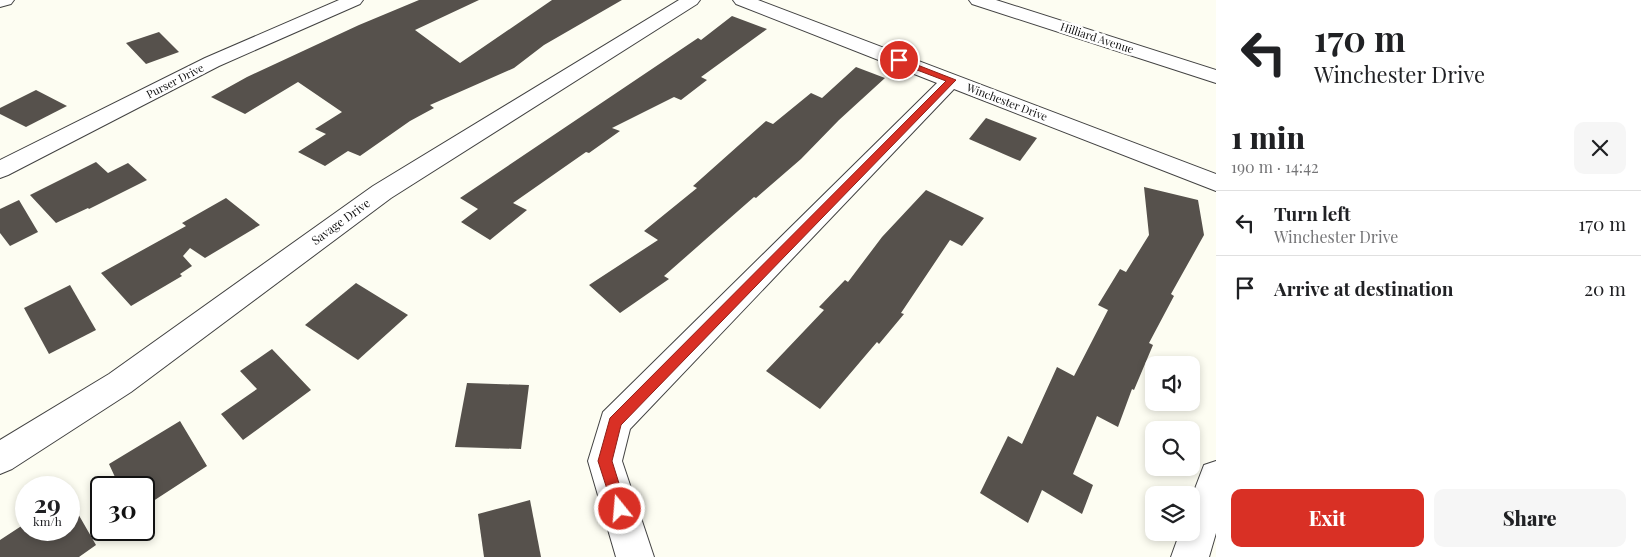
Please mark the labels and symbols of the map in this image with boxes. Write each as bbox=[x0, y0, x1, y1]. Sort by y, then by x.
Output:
street label: Hilliard Avenue bbox=[1059, 19, 1136, 57]
pin bbox=[878, 39, 920, 81]
street label: Purser Drive bbox=[144, 59, 206, 101]
street label: Winchester Drive bbox=[964, 79, 1050, 124]
street label: Savage Drive bbox=[308, 194, 373, 248]
speed limit sign: 30 bbox=[90, 476, 155, 541]
position arrow bbox=[593, 482, 645, 534]

